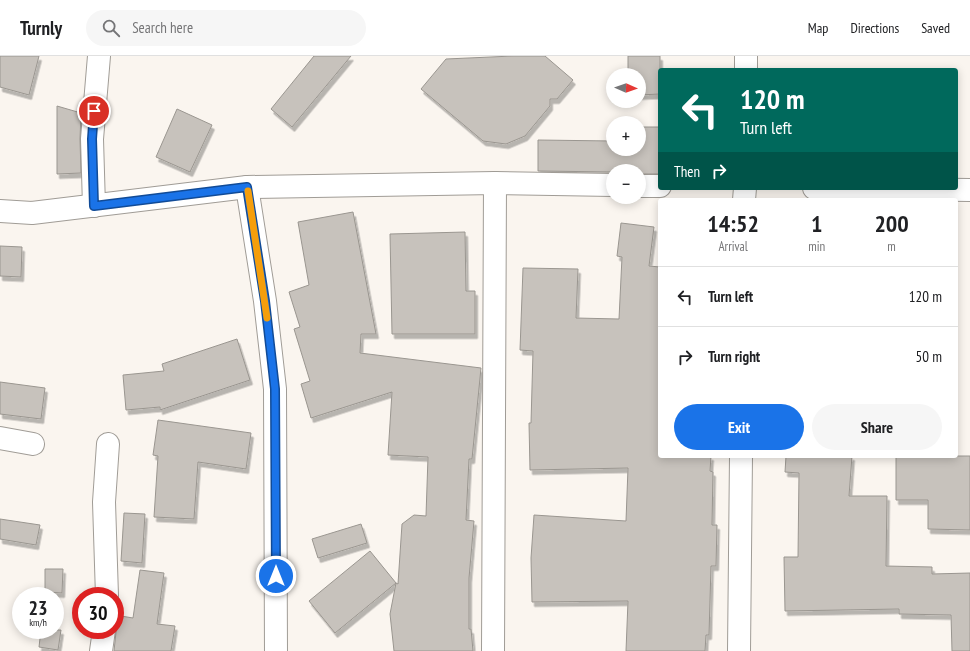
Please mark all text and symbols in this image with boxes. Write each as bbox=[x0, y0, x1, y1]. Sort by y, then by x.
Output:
search box bbox=[86, 10, 366, 46]
text: Turnly bbox=[20, 16, 62, 40]
icon: search bbox=[100, 17, 122, 39]
text: Search here bbox=[132, 18, 193, 37]
text: Map bbox=[808, 19, 828, 37]
text: Directions bbox=[850, 19, 899, 37]
text: Saved bbox=[921, 19, 950, 37]
north arrow bbox=[606, 68, 646, 108]
map controls bbox=[606, 68, 646, 204]
text: 120 m bbox=[740, 80, 804, 117]
icon: left bbox=[674, 84, 726, 136]
pin bbox=[77, 94, 111, 128]
icon: arrive bbox=[83, 100, 105, 122]
button: + bbox=[606, 116, 646, 156]
text: Turn left bbox=[740, 116, 792, 139]
icon: right bbox=[708, 160, 730, 182]
text: Then bbox=[674, 162, 700, 181]
button: − bbox=[606, 164, 646, 204]
text: 14:52 bbox=[707, 208, 759, 239]
text: 1 bbox=[811, 208, 822, 239]
text: 200 bbox=[874, 208, 909, 239]
text: Arrival bbox=[718, 238, 748, 255]
text: min bbox=[808, 238, 825, 255]
text: m bbox=[887, 238, 896, 255]
icon: left bbox=[674, 286, 696, 308]
text: Turn left bbox=[708, 287, 753, 306]
text: 120 m bbox=[909, 287, 942, 306]
icon: right bbox=[674, 346, 696, 368]
text: Turn right bbox=[708, 347, 760, 366]
text: 50 m bbox=[916, 347, 942, 366]
button: Exit bbox=[674, 404, 804, 450]
button: Share bbox=[812, 404, 942, 450]
position arrow bbox=[255, 555, 297, 597]
speed limit sign: 30 bbox=[72, 587, 124, 639]
text: 23 bbox=[28, 595, 48, 621]
text: km/h bbox=[29, 616, 47, 629]

